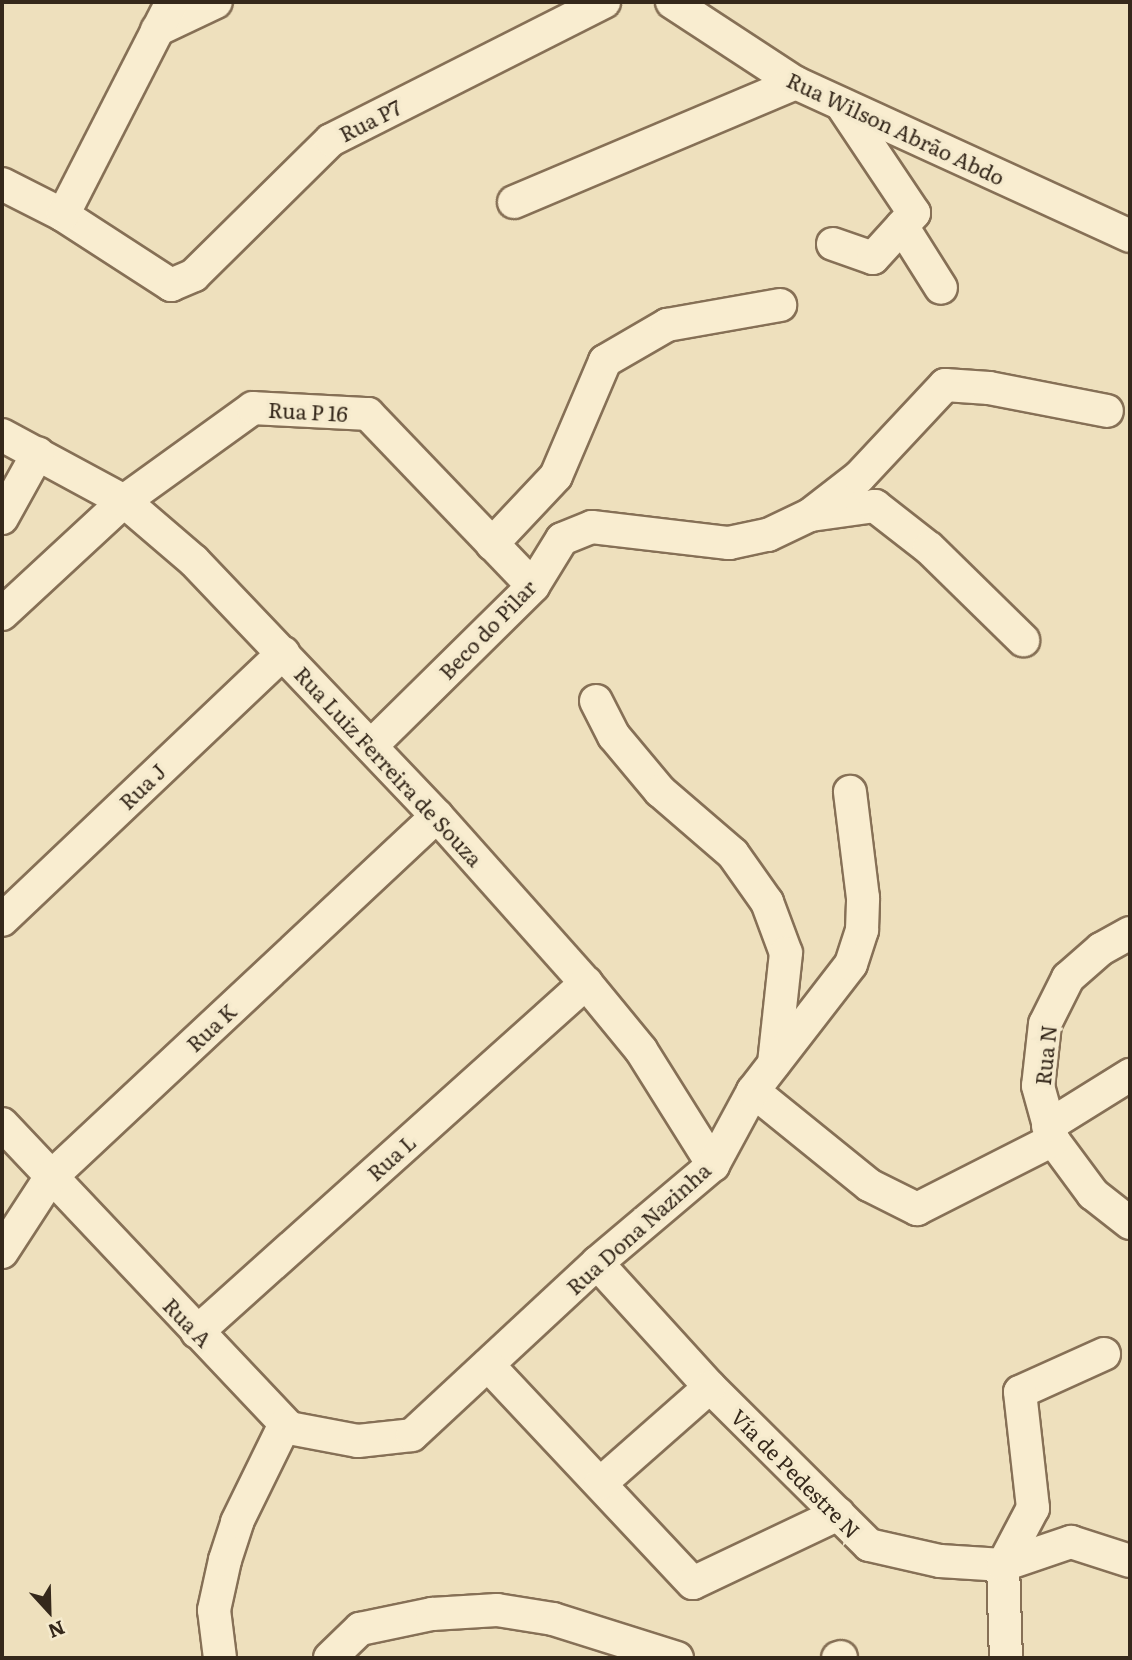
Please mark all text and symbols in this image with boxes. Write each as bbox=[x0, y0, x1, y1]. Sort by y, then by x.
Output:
street label: Rua Wilson Abrão Abdo bbox=[783, 66, 1009, 190]
street label: Rua P7 bbox=[335, 94, 405, 146]
street label: Rua P 16 bbox=[268, 396, 348, 426]
street label: Beco do Pilar bbox=[433, 574, 541, 684]
street label: Rua Luiz Ferreira de Souza bbox=[290, 661, 488, 871]
street label: Rua J bbox=[114, 758, 170, 814]
street label: Rua K bbox=[181, 998, 241, 1056]
street label: Rua N bbox=[1029, 1024, 1061, 1086]
street label: Rua L bbox=[362, 1129, 420, 1185]
street label: Rua Dona Nazinha bbox=[561, 1157, 715, 1299]
street label: Rua A bbox=[159, 1292, 217, 1352]
street label: Vía de Pedestre N bbox=[726, 1403, 866, 1543]
north arrow bbox=[14, 1576, 84, 1646]
text: N bbox=[44, 1614, 70, 1646]

